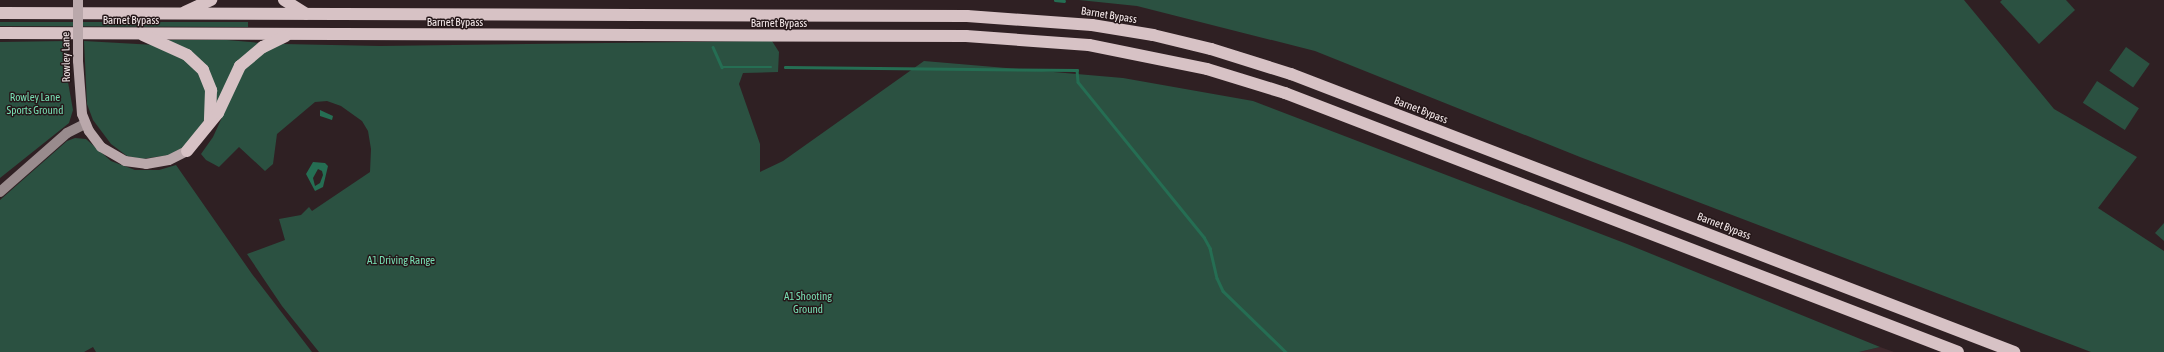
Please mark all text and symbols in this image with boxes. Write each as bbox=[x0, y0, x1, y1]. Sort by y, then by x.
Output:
street label: Barnet Bypass bbox=[1080, 4, 1138, 26]
street label: Barnet Bypass bbox=[103, 13, 159, 27]
street label: Barnet Bypass bbox=[427, 15, 483, 29]
street label: Barnet Bypass bbox=[751, 16, 807, 30]
street label: Rowley Lane bbox=[59, 32, 73, 82]
park label: Rowley Lane Sports Ground bbox=[7, 91, 63, 117]
street label: Barnet Bypass bbox=[1392, 94, 1450, 126]
street label: Barnet Bypass bbox=[1695, 210, 1753, 242]
park label: A1 Driving Range bbox=[367, 253, 435, 267]
park label: A1 Shooting Ground bbox=[784, 290, 832, 316]

